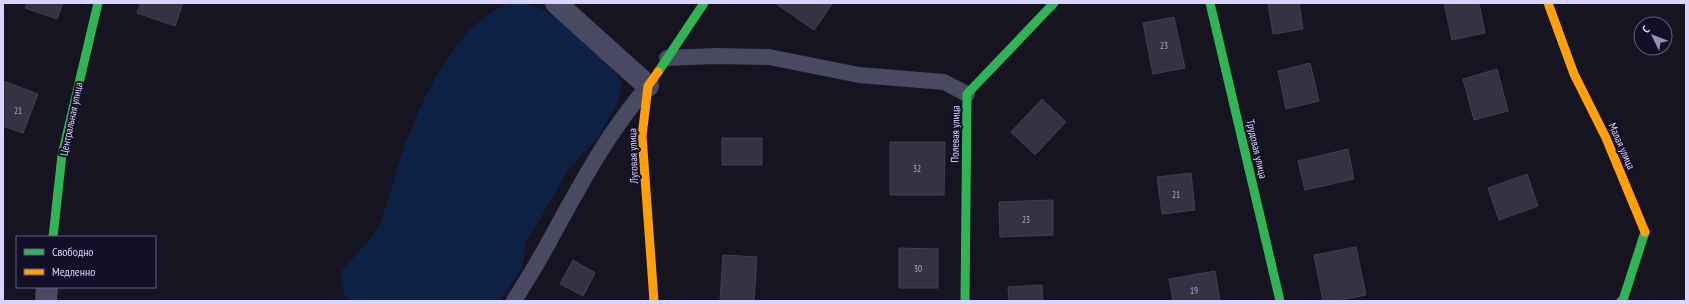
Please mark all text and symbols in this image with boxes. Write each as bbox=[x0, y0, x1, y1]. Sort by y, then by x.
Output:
north arrow bbox=[1633, 16, 1673, 56]
text: С bbox=[1639, 23, 1653, 36]
house number: 23 bbox=[1160, 40, 1168, 51]
street label: Центральная улица bbox=[56, 81, 86, 157]
house number: 21 bbox=[14, 105, 22, 116]
street label: Полевая улица bbox=[947, 105, 963, 163]
street label: Трудовая улица bbox=[1243, 118, 1271, 180]
street label: Малая улица bbox=[1606, 121, 1638, 171]
street label: Луговая улица bbox=[625, 128, 641, 185]
house number: 32 bbox=[913, 163, 921, 174]
house number: 21 bbox=[1172, 189, 1180, 200]
house number: 23 bbox=[1022, 214, 1030, 225]
legend bbox=[16, 236, 156, 288]
text: Свободно bbox=[52, 244, 94, 259]
house number: 30 bbox=[914, 263, 922, 274]
text: Медленно bbox=[52, 264, 95, 279]
house number: 19 bbox=[1190, 285, 1198, 296]

